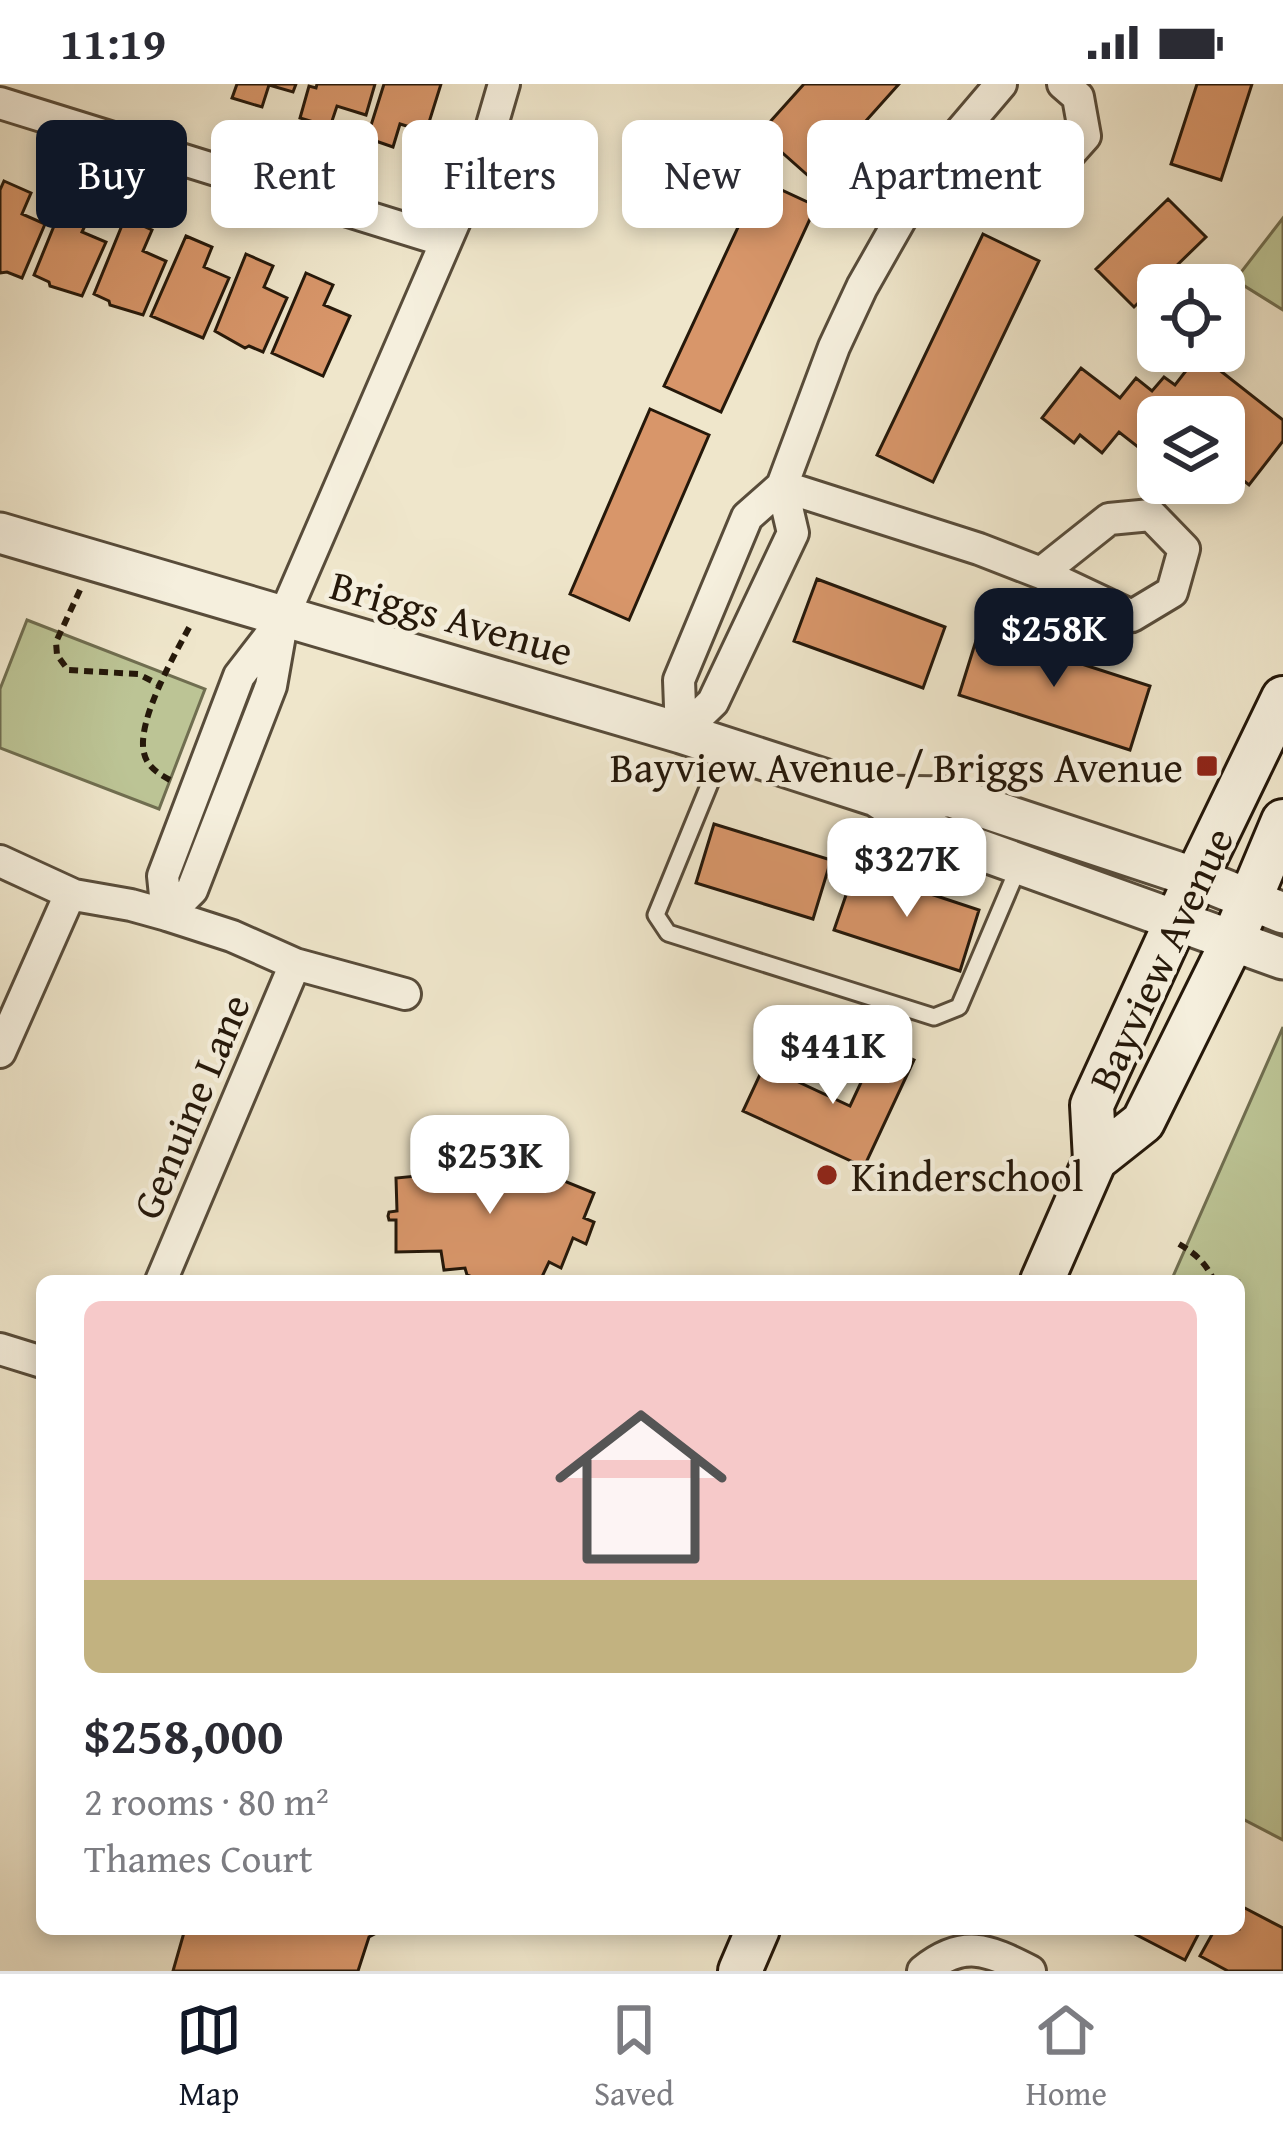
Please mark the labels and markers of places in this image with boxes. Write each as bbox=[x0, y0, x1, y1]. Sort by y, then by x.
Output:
pin: $258K bbox=[970, 588, 1138, 690]
place label: Bayview Avenue / Briggs Avenue bbox=[610, 736, 1183, 797]
marker: Bayview Avenue / Briggs Avenue bbox=[1194, 753, 1220, 779]
pin: $327K bbox=[823, 818, 991, 920]
pin: $441K bbox=[749, 1005, 917, 1107]
pin: $253K bbox=[406, 1115, 574, 1217]
place label: Kinderschool bbox=[851, 1145, 1084, 1206]
marker: Kinderschool bbox=[814, 1162, 840, 1188]

